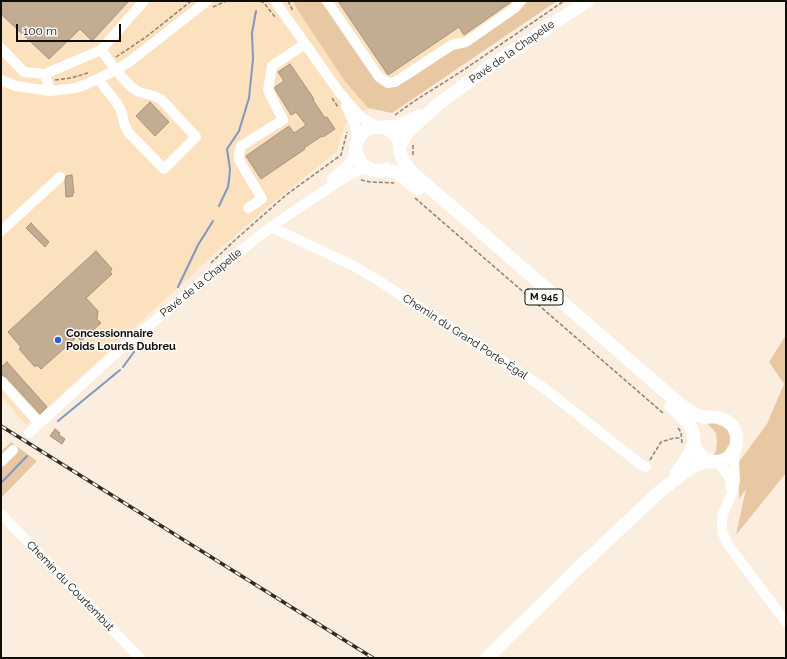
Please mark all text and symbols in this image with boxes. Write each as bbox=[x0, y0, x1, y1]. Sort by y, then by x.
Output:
scale bar bbox=[18, 16, 123, 42]
street label: Pavé de la Chapelle bbox=[467, 18, 557, 86]
text: 100 m bbox=[23, 24, 57, 38]
street label: Pavé de la Chapelle bbox=[158, 246, 244, 320]
road number: M 945 bbox=[525, 289, 563, 305]
street label: Chemin du Grand Porte-Égal bbox=[400, 292, 530, 382]
place label: Concessionnaire Poids Lourds Dubreu bbox=[66, 327, 176, 353]
marker: Concessionnaire Poids Lourds Dubreu bbox=[53, 335, 63, 345]
street label: Chemin du Courtembut bbox=[24, 538, 116, 634]

